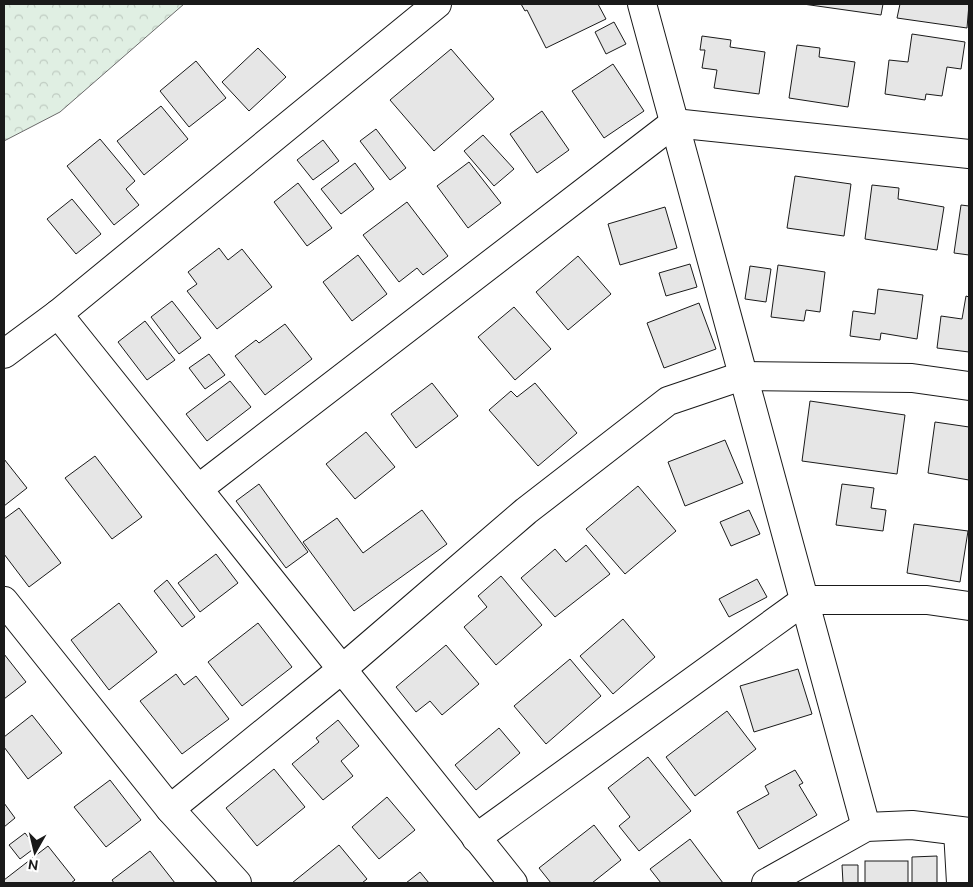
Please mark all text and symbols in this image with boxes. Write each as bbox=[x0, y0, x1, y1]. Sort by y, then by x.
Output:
north arrow bbox=[10, 827, 60, 877]
text: N bbox=[27, 856, 39, 874]

